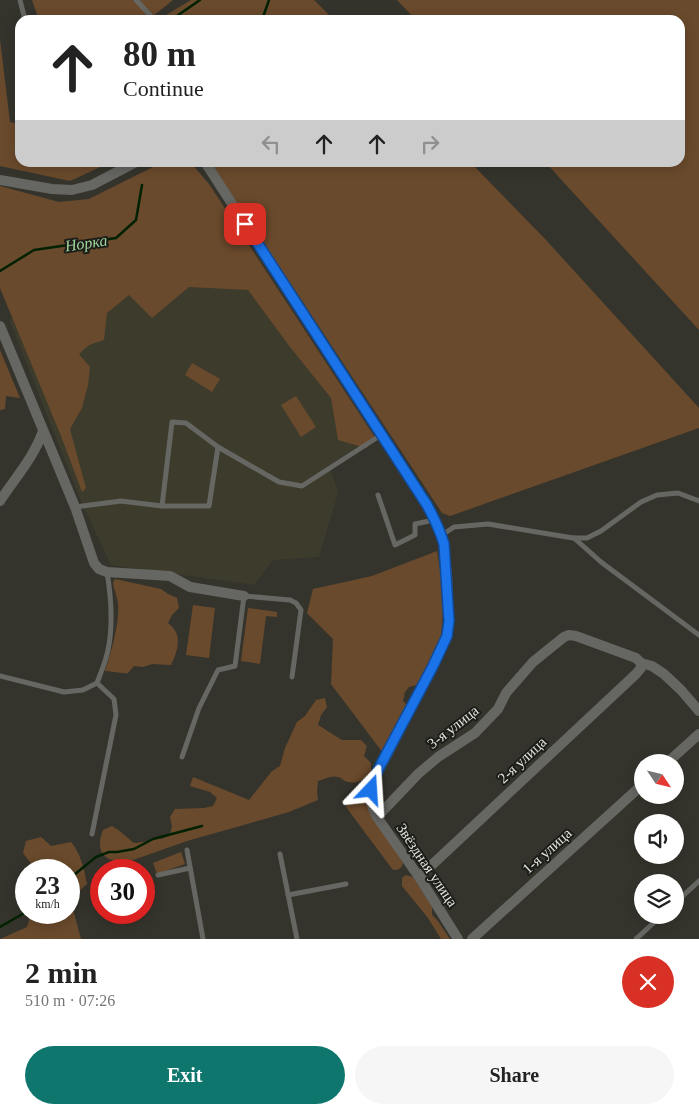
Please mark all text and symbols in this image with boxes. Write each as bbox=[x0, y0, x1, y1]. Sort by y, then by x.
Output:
icon: ahead bbox=[40, 35, 105, 100]
text: 80 m bbox=[123, 35, 196, 74]
text: Continue bbox=[123, 76, 204, 101]
icon: left bbox=[257, 130, 285, 158]
icon: ahead bbox=[310, 130, 338, 158]
icon: ahead bbox=[363, 130, 391, 158]
icon: right bbox=[416, 130, 444, 158]
pin bbox=[224, 203, 266, 245]
icon: arrive bbox=[231, 210, 259, 238]
water label: Норка bbox=[63, 232, 108, 256]
street label: 3-я улица bbox=[424, 702, 482, 752]
street label: 2-я улица bbox=[495, 733, 550, 786]
north arrow bbox=[634, 754, 684, 804]
map controls bbox=[634, 754, 684, 924]
position arrow bbox=[344, 763, 396, 815]
button: sound bbox=[634, 814, 684, 864]
street label: Звёздная улица bbox=[393, 820, 461, 910]
street label: 1-я улица bbox=[519, 825, 575, 877]
speed limit sign: 30 bbox=[90, 859, 155, 924]
text: 23 bbox=[35, 872, 60, 899]
button: layers bbox=[634, 874, 684, 924]
text: km/h bbox=[35, 897, 60, 911]
text: 2 min bbox=[25, 956, 98, 989]
button: close bbox=[622, 956, 674, 1008]
text: 510 m · 07:26 bbox=[25, 992, 115, 1009]
button: Exit bbox=[25, 1046, 345, 1104]
button: Share bbox=[355, 1046, 674, 1104]

